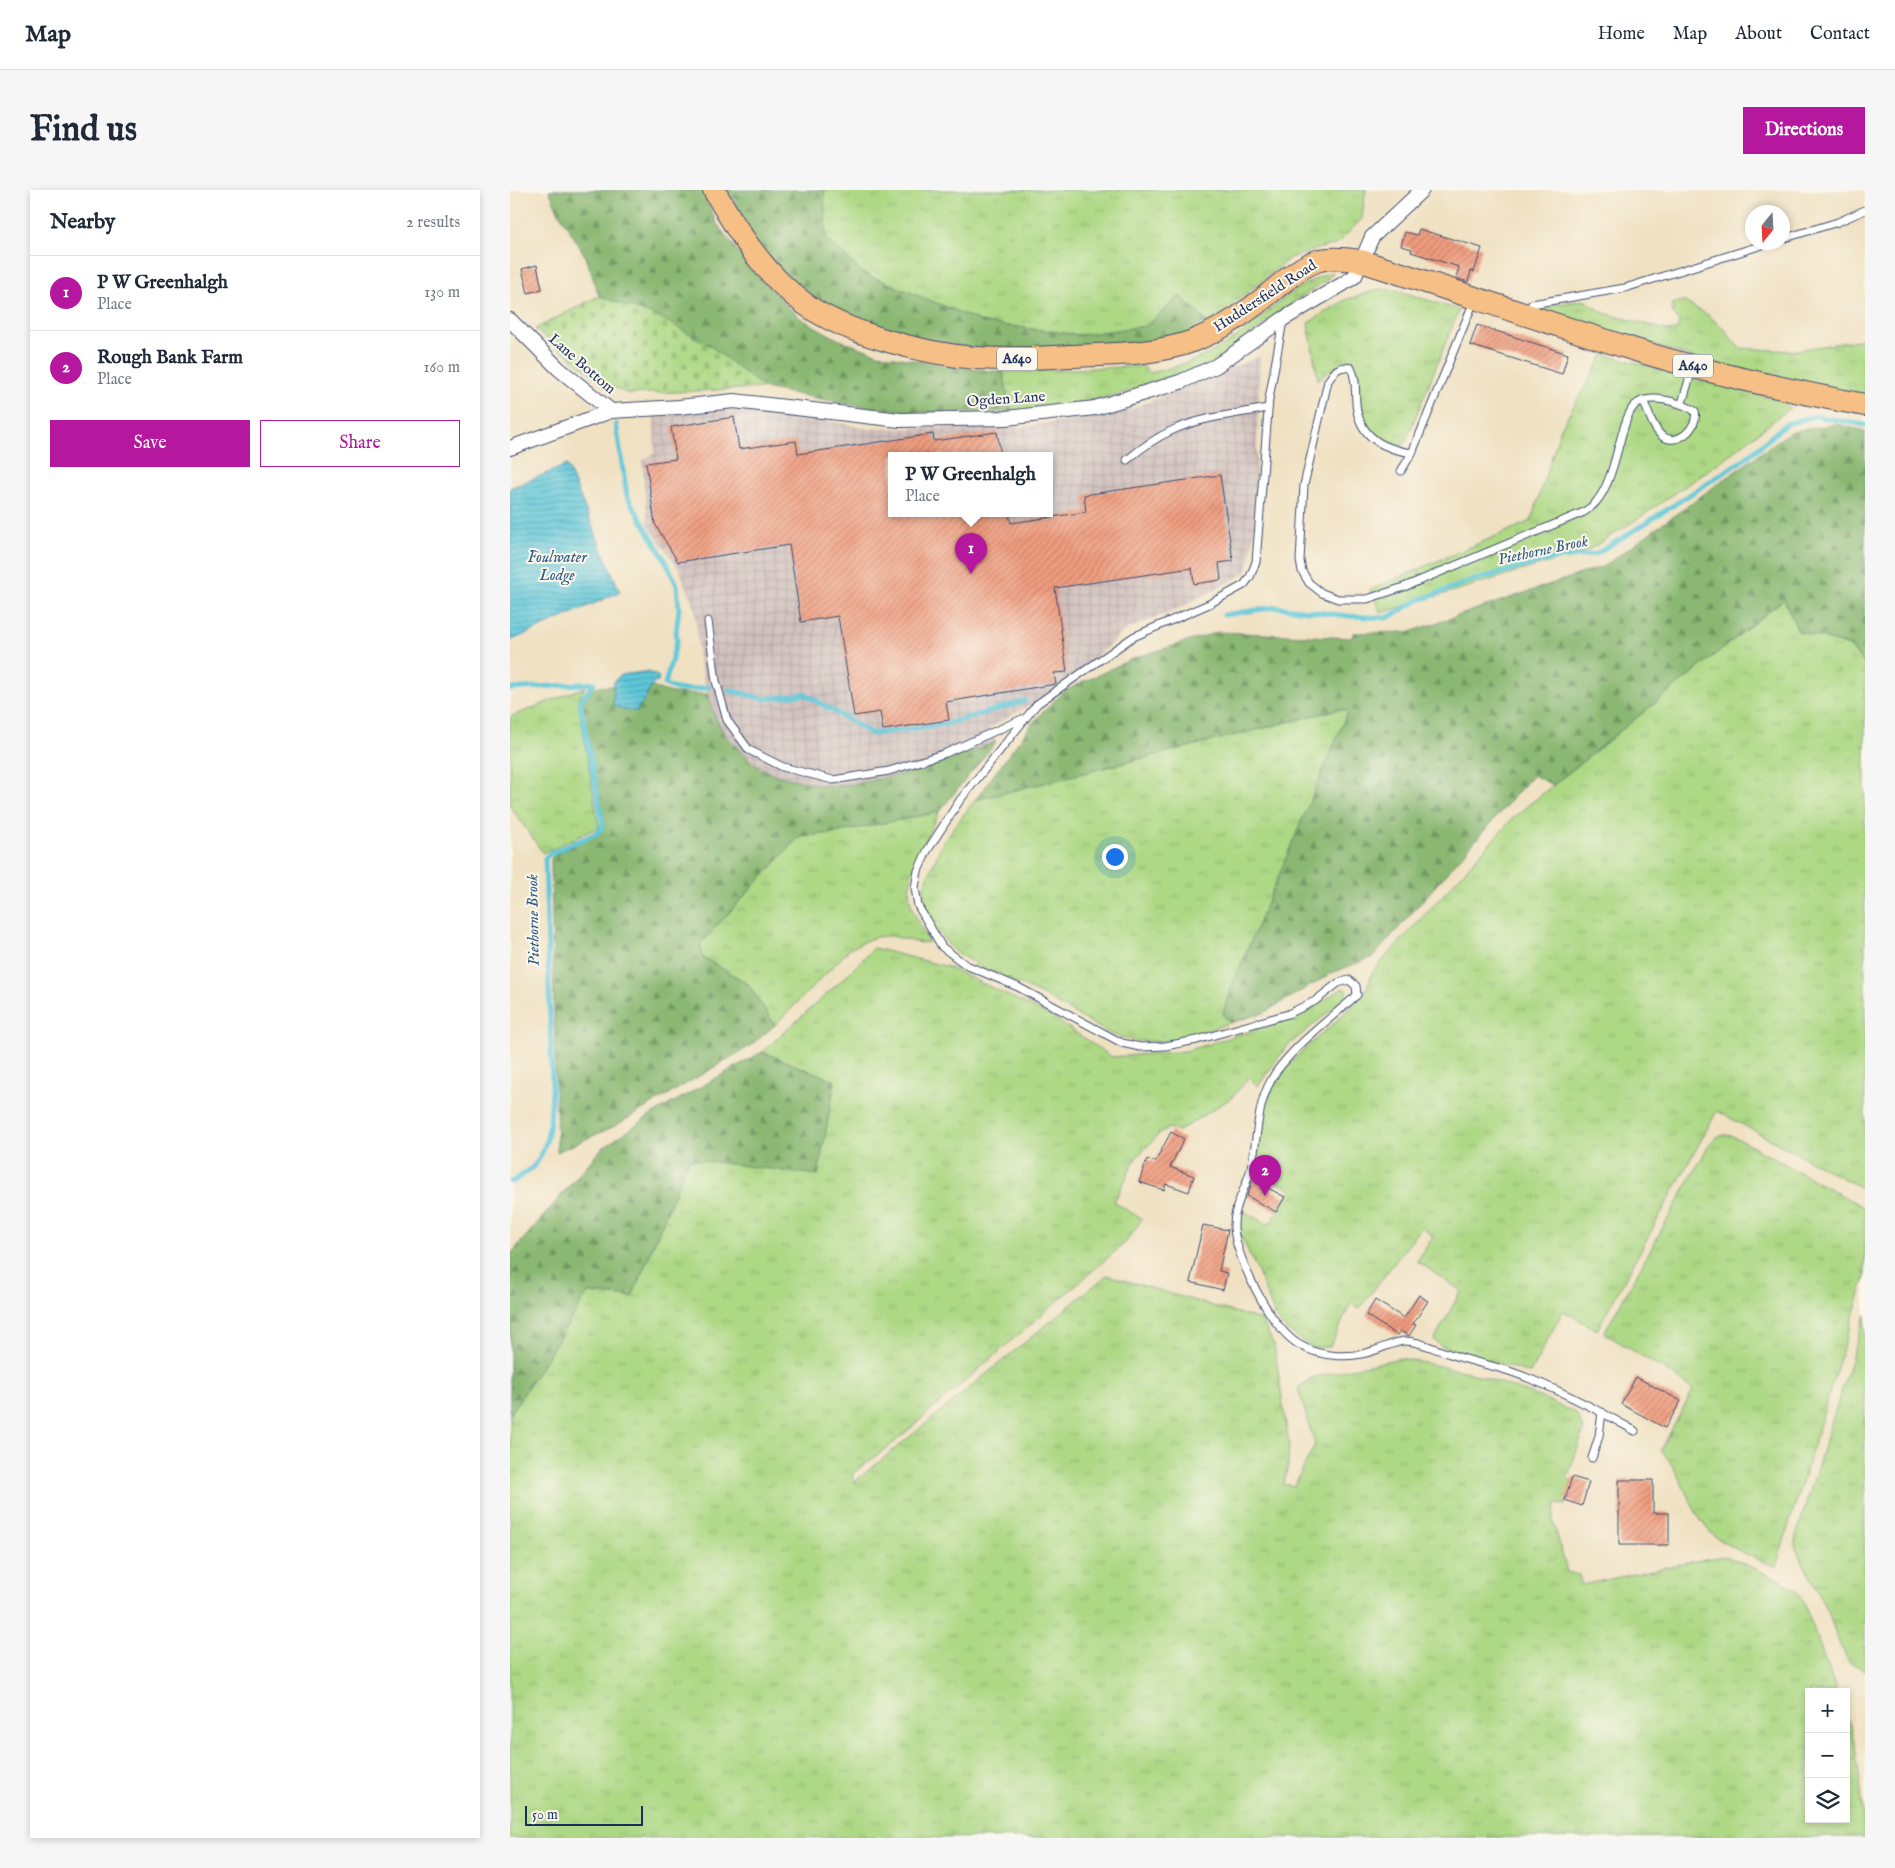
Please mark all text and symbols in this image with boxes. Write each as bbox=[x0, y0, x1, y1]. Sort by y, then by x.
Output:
text: Map bbox=[25, 19, 71, 50]
text: Home bbox=[1598, 23, 1645, 46]
text: Map bbox=[1673, 23, 1707, 46]
text: About bbox=[1735, 23, 1782, 46]
text: Contact bbox=[1810, 23, 1870, 46]
button: Directions bbox=[1743, 107, 1865, 154]
text: Find us bbox=[30, 108, 137, 153]
north arrow bbox=[1745, 205, 1790, 250]
text: Nearby bbox=[50, 209, 115, 236]
text: 2 results bbox=[406, 213, 460, 233]
street label: Huddersfield Road bbox=[1210, 255, 1321, 336]
text: P W Greenhalgh bbox=[97, 271, 228, 295]
text: 1 bbox=[63, 283, 69, 303]
text: 130 m bbox=[424, 283, 460, 303]
text: Place bbox=[97, 295, 132, 315]
street label: Lane Bottom bbox=[544, 330, 620, 399]
text: Rough Bank Farm bbox=[97, 346, 243, 370]
road number: A640 bbox=[997, 347, 1037, 370]
road number: A640 bbox=[1673, 355, 1713, 378]
text: 2 bbox=[62, 358, 70, 378]
text: 160 m bbox=[424, 358, 460, 378]
text: Place bbox=[97, 370, 132, 390]
street label: Ogden Lane bbox=[966, 387, 1046, 411]
button: Save bbox=[50, 420, 250, 467]
button: Share bbox=[260, 420, 460, 467]
popup bbox=[888, 452, 1053, 517]
text: P W Greenhalgh bbox=[905, 463, 1036, 487]
text: Place bbox=[905, 487, 940, 507]
water label: Piethorne Brook bbox=[1496, 532, 1591, 570]
pin: 1 bbox=[955, 533, 987, 574]
water label: Foulwater Lodge bbox=[527, 548, 588, 586]
your location bbox=[1102, 844, 1128, 870]
water label: Piethorne Brook bbox=[523, 873, 545, 966]
pin: 2 bbox=[1249, 1155, 1281, 1196]
map controls bbox=[1805, 1688, 1850, 1823]
button: + bbox=[1805, 1688, 1850, 1733]
button: − bbox=[1805, 1733, 1850, 1778]
button: layers bbox=[1805, 1778, 1850, 1823]
scale bar bbox=[525, 1803, 642, 1826]
text: 50 m bbox=[532, 1806, 558, 1824]

